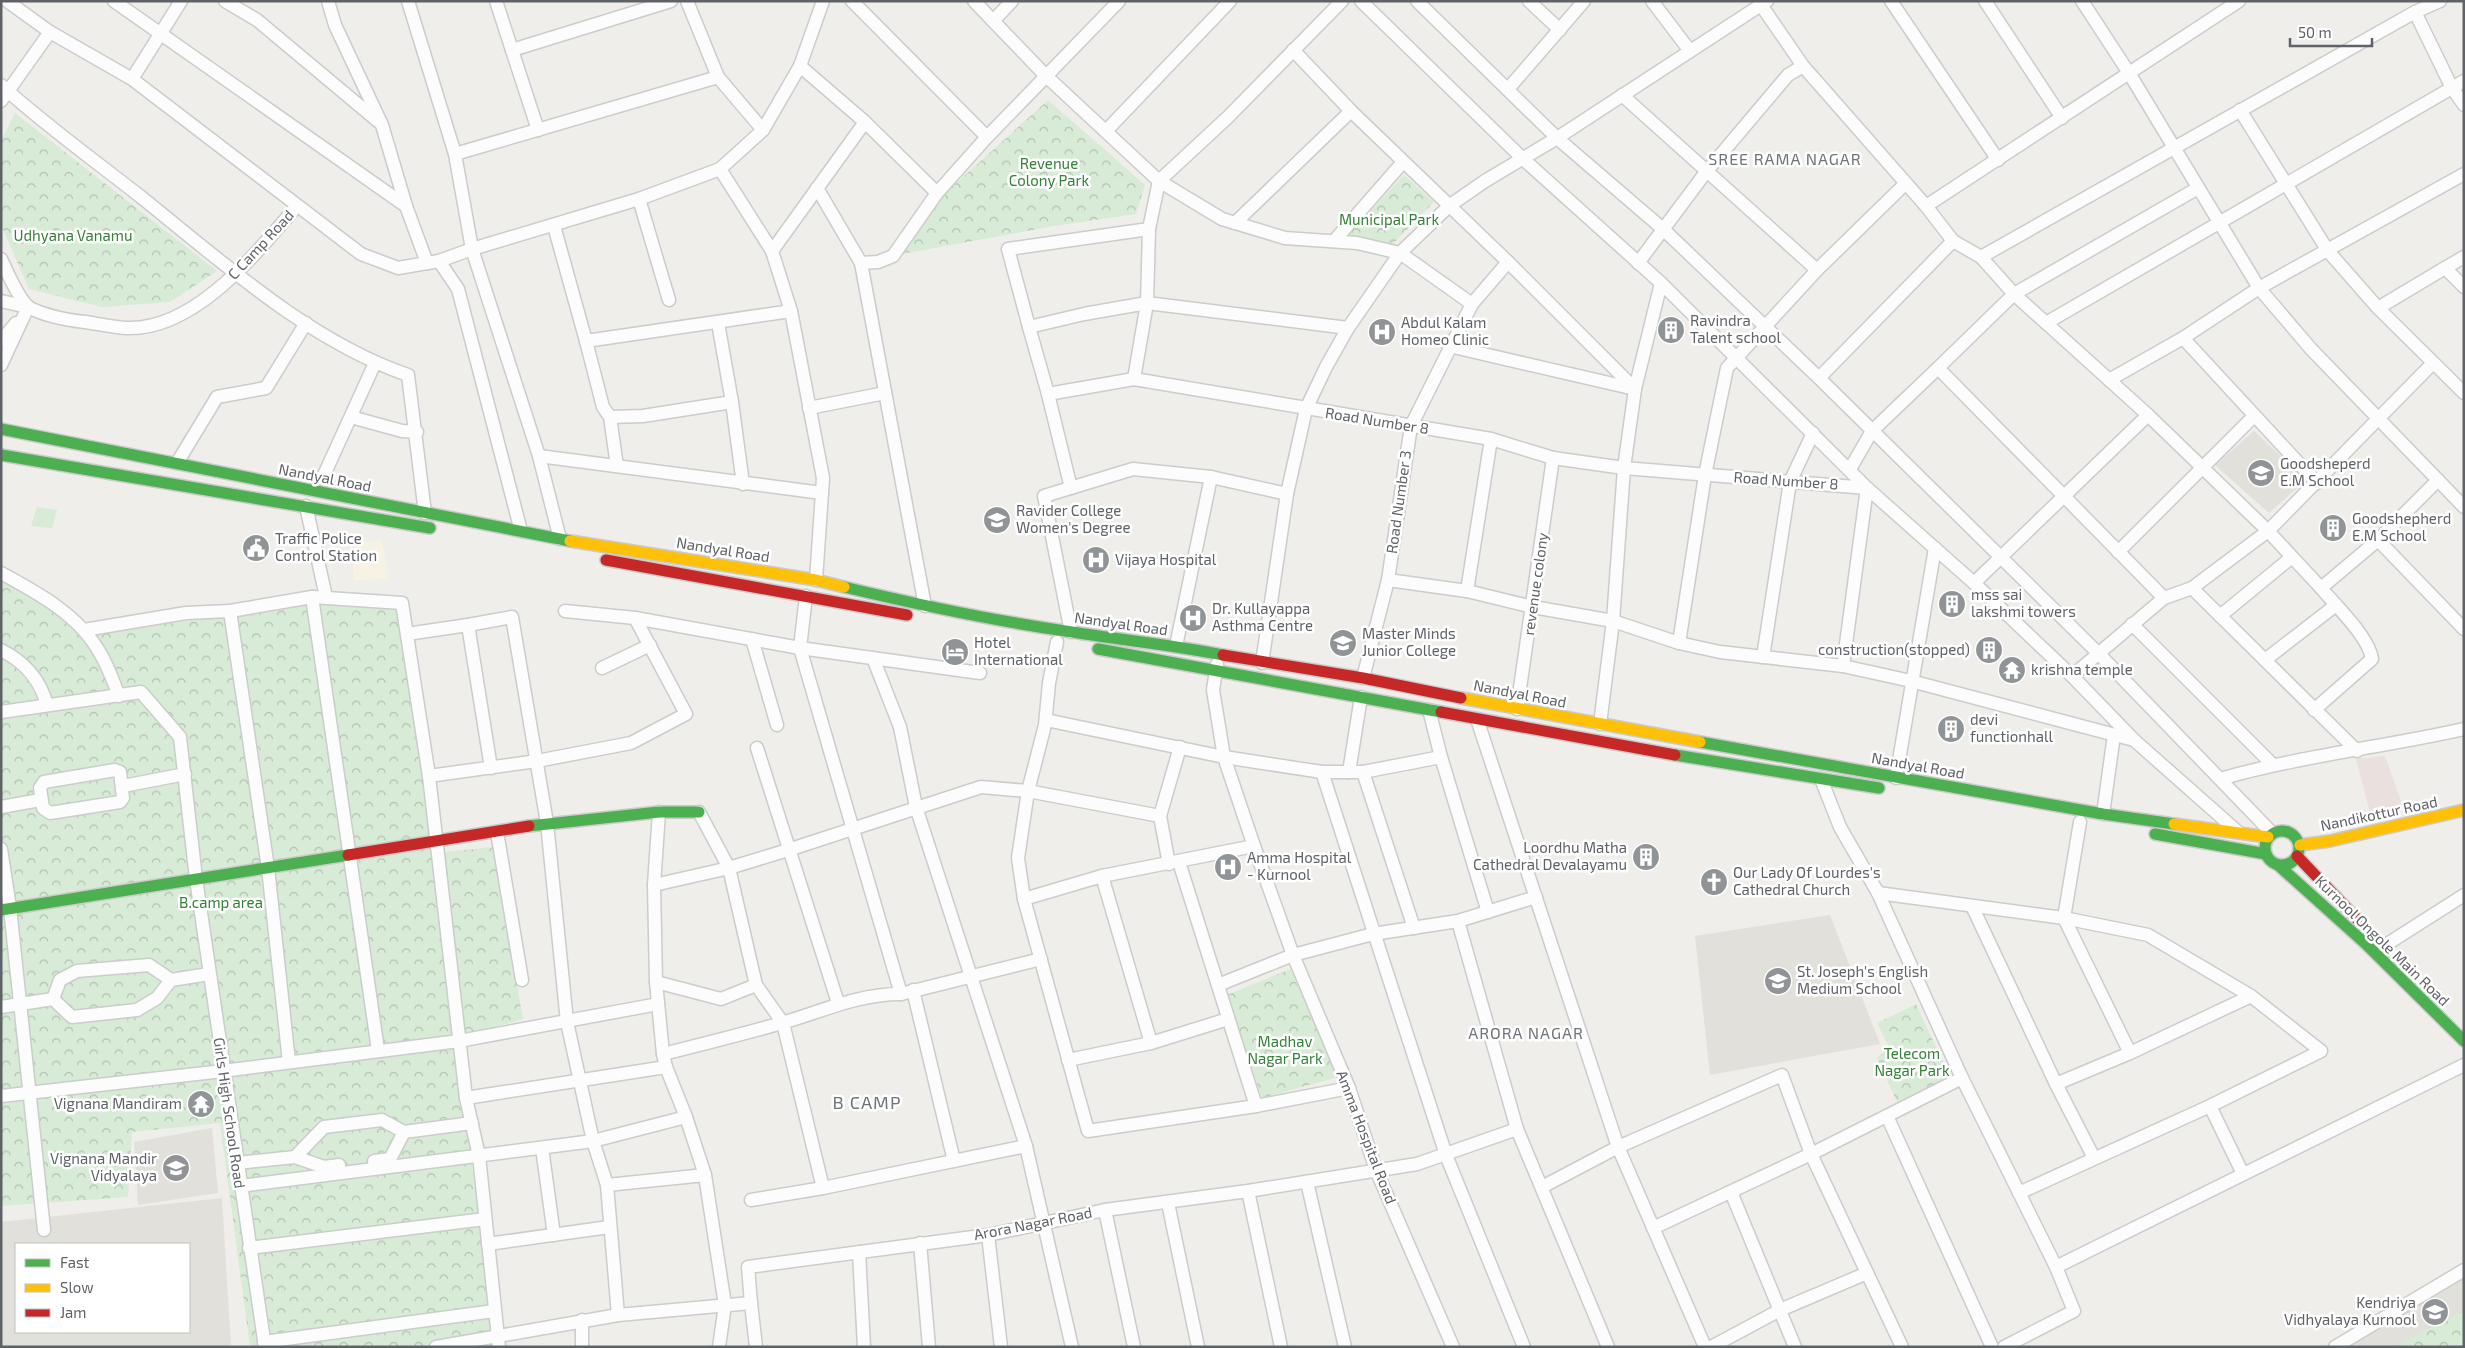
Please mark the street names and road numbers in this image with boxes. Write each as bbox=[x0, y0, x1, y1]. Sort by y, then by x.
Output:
street label: C Camp Road bbox=[224, 206, 297, 283]
street label: Road Number 8 bbox=[1324, 403, 1430, 437]
street label: Road Number 3 bbox=[1382, 449, 1414, 555]
street label: Nandyal Road bbox=[277, 459, 373, 495]
street label: Road Number 8 bbox=[1733, 467, 1839, 493]
street label: revenue colony bbox=[1519, 531, 1551, 636]
street label: Nandyal Road bbox=[675, 533, 771, 565]
street label: Nandyal Road bbox=[1073, 608, 1169, 638]
street label: Nandyal Road bbox=[1472, 675, 1568, 711]
street label: Nandyal Road bbox=[1870, 748, 1966, 782]
street label: Nandikottur Road bbox=[2319, 792, 2439, 834]
street label: Kurnool Ongole Main Road bbox=[2312, 871, 2454, 1009]
street label: Girls High School Road bbox=[210, 1036, 249, 1189]
street label: Amma Hospital Road bbox=[1333, 1067, 1401, 1206]
street label: Arora Nagar Road bbox=[972, 1203, 1094, 1243]

